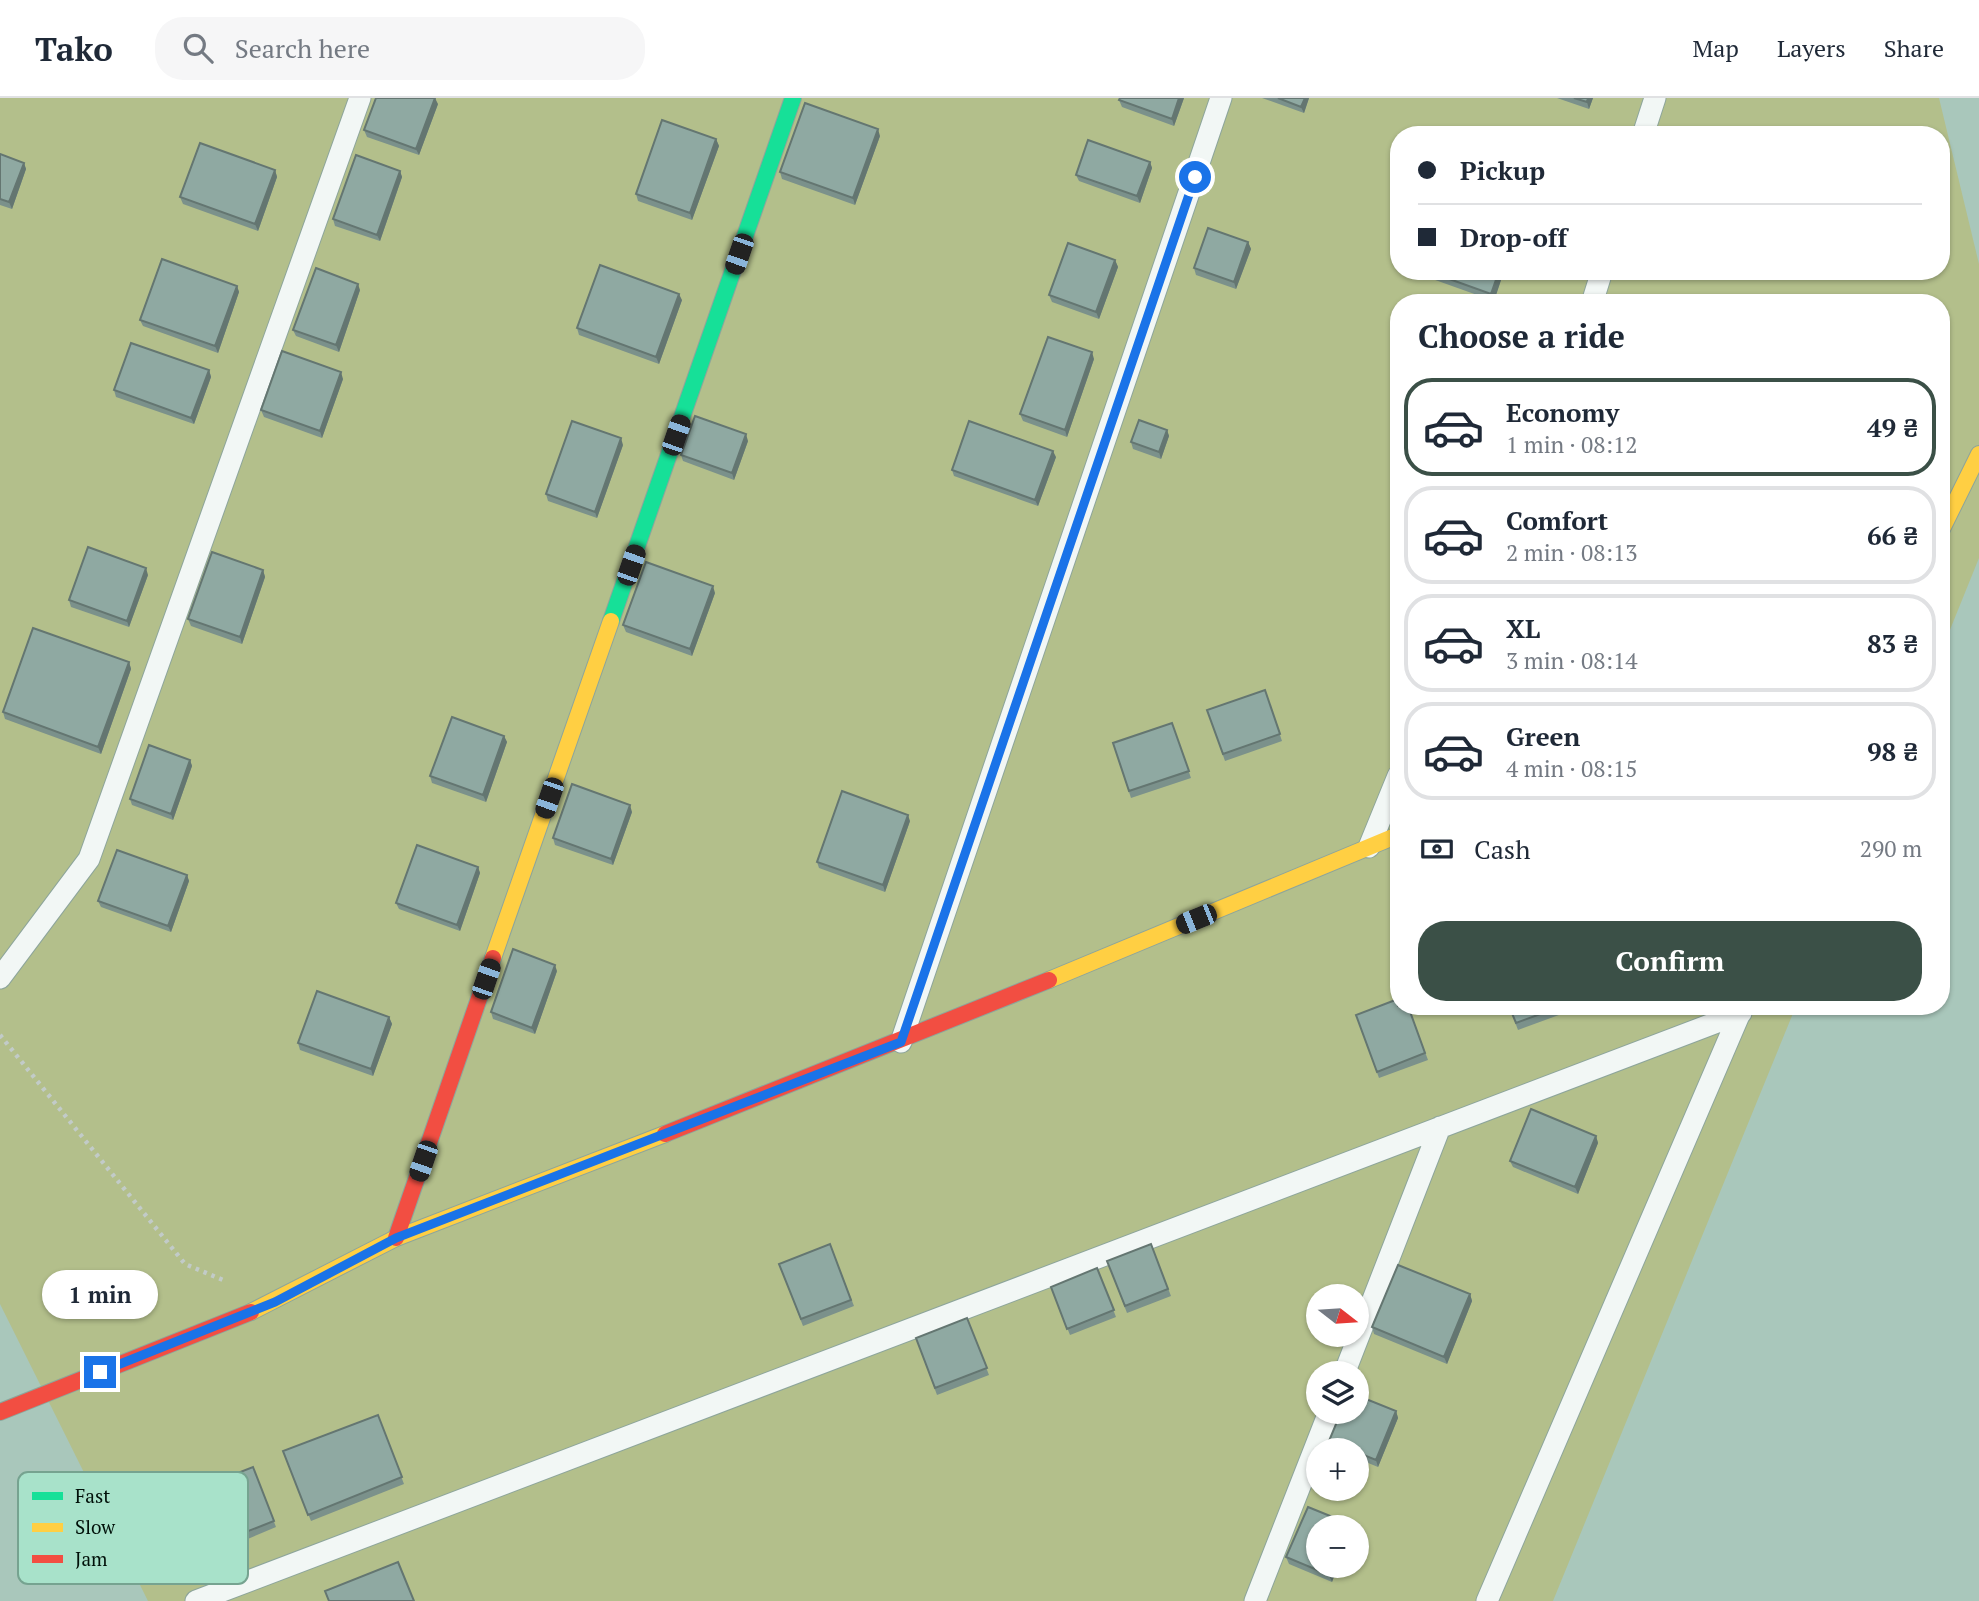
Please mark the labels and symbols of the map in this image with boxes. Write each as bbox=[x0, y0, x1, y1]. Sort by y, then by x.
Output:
route start bbox=[1179, 161, 1211, 193]
car bbox=[723, 231, 756, 277]
car bbox=[660, 412, 693, 458]
car bbox=[615, 542, 648, 588]
car bbox=[533, 775, 566, 821]
car bbox=[1173, 901, 1220, 937]
car bbox=[470, 956, 503, 1002]
car bbox=[407, 1138, 440, 1184]
callout: 1 min bbox=[42, 1270, 158, 1320]
north arrow bbox=[1306, 1284, 1368, 1348]
route end bbox=[84, 1356, 116, 1388]
legend bbox=[18, 1472, 248, 1584]
text: Fast bbox=[75, 1483, 110, 1508]
text: Slow bbox=[75, 1514, 116, 1539]
text: Jam bbox=[75, 1546, 108, 1571]

